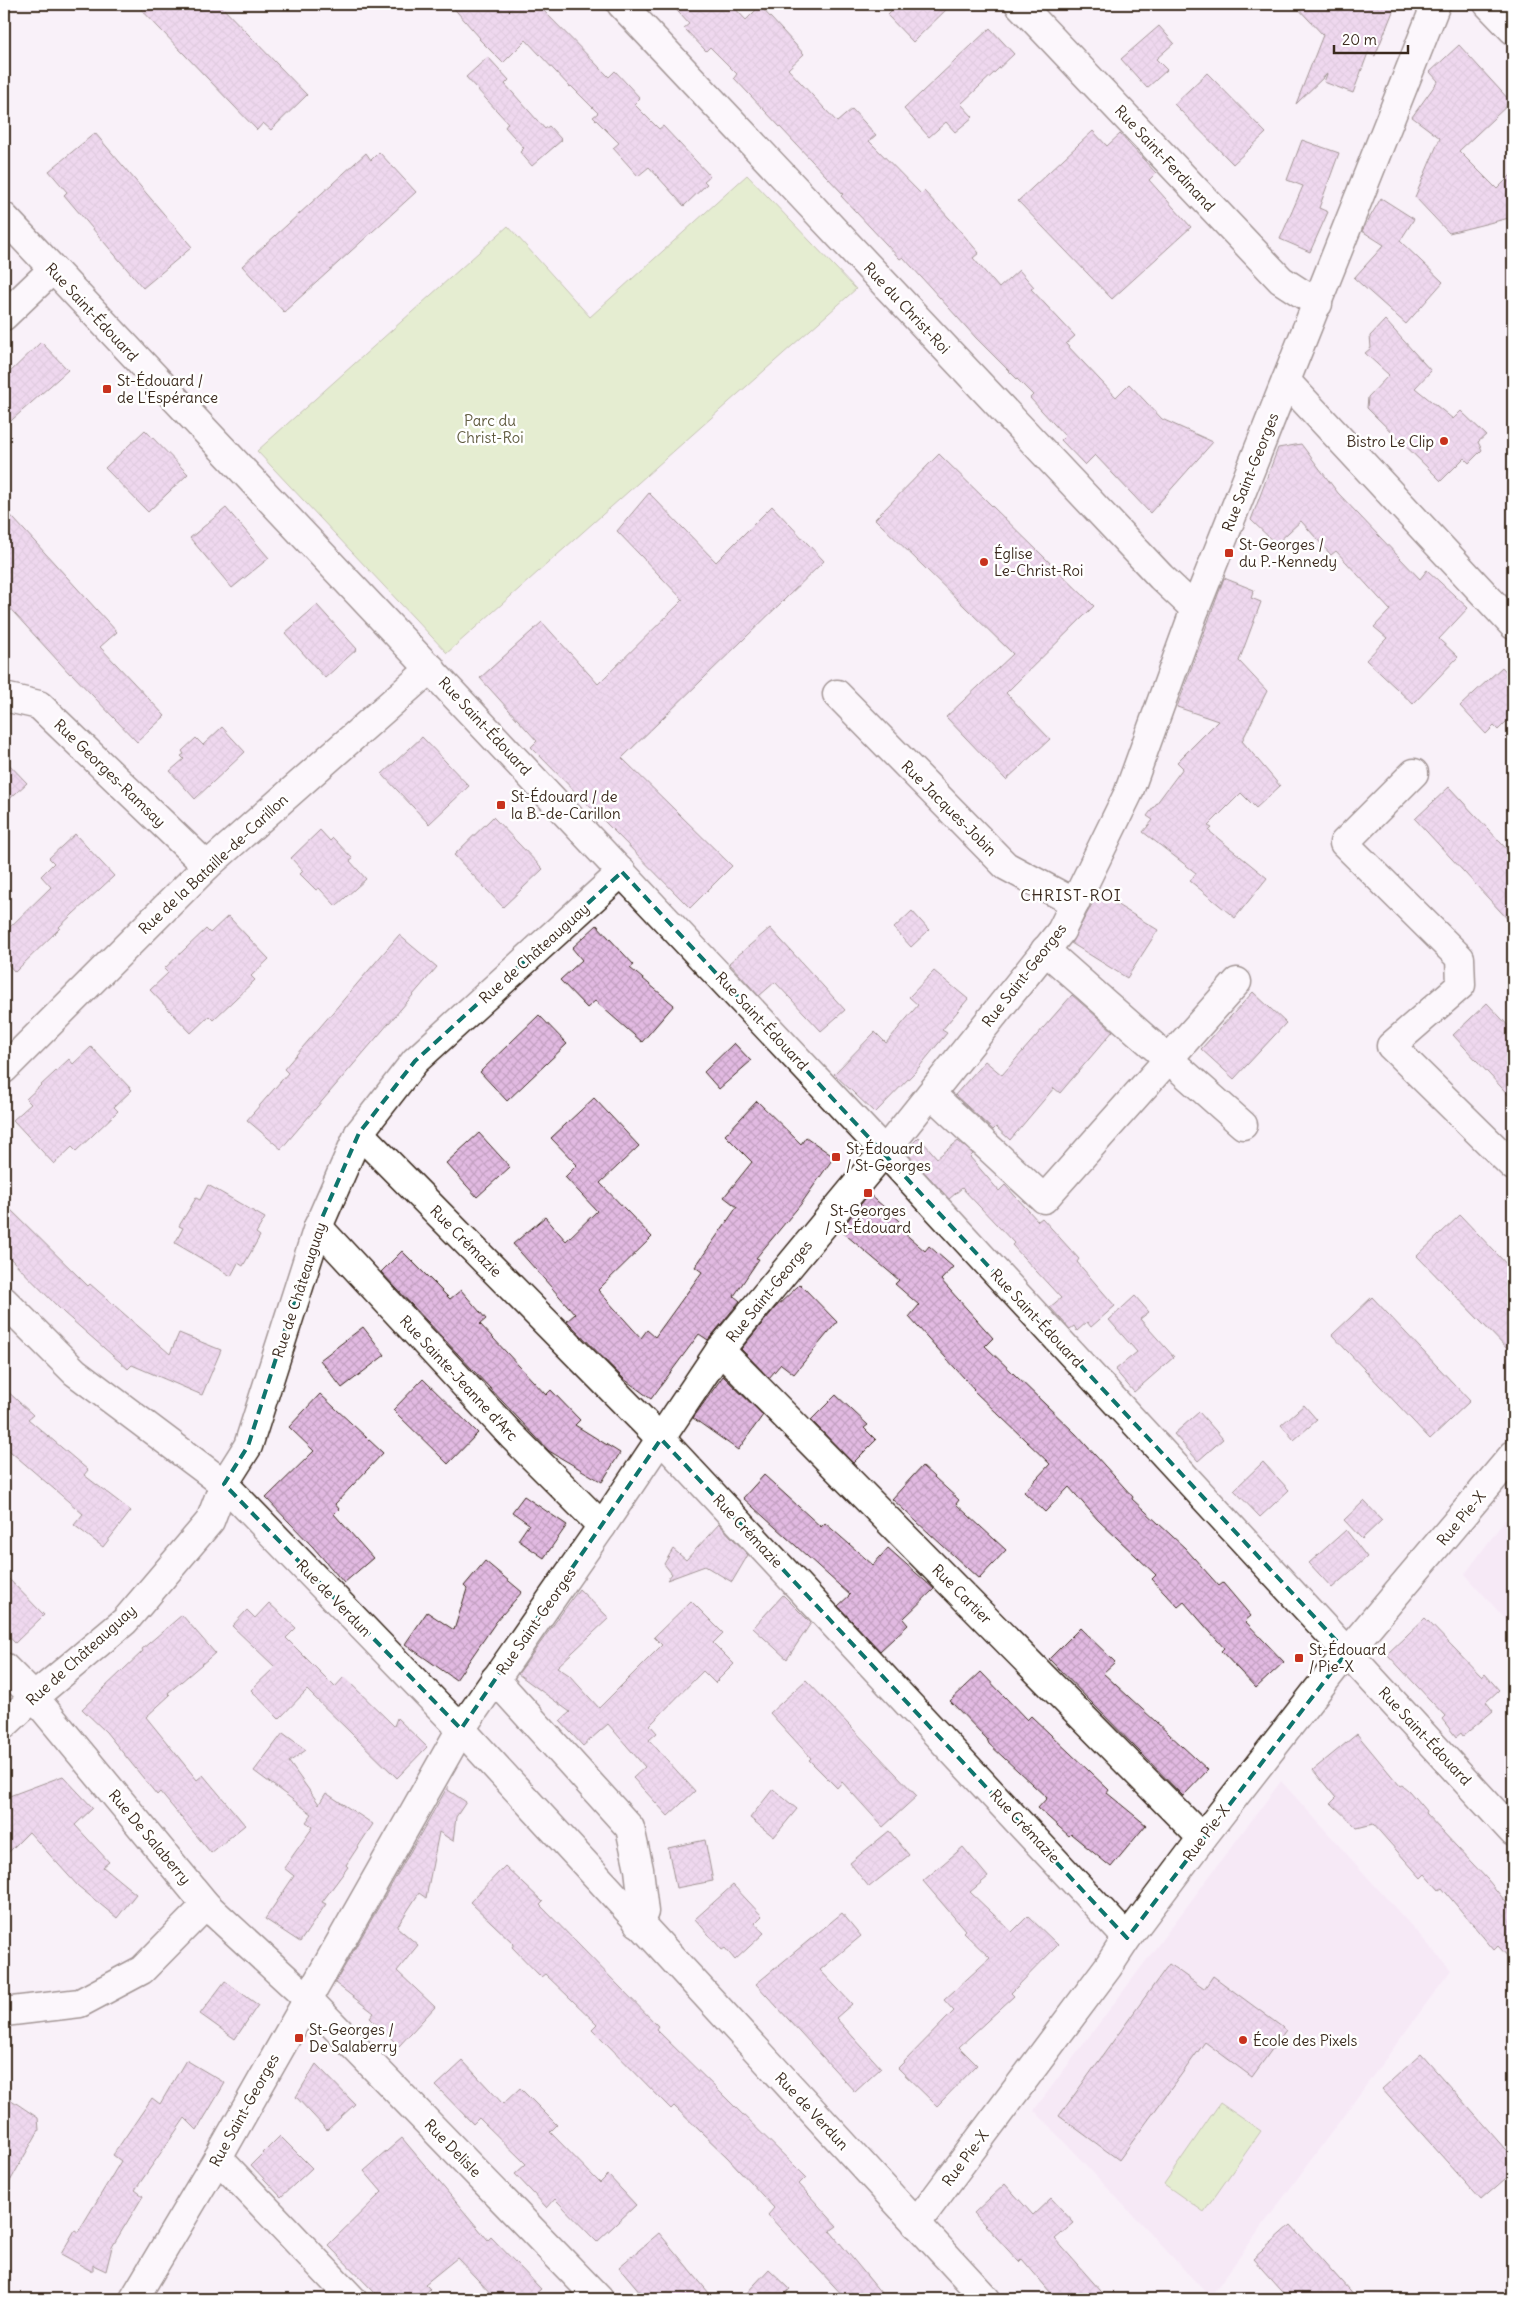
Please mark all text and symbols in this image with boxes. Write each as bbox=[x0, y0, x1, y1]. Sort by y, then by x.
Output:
scale bar bbox=[1334, 22, 1408, 54]
text: 20 m bbox=[1342, 30, 1377, 49]
street label: Rue Saint-Ferdinand bbox=[1111, 101, 1219, 215]
street label: Rue du Christ-Roi bbox=[860, 258, 954, 358]
street label: Rue Saint-Édouard bbox=[42, 259, 143, 365]
place label: St-Édouard / de L'Espérance bbox=[117, 371, 218, 407]
marker: St-Édouard / de L'Espérance bbox=[101, 383, 113, 395]
street label: Rue Saint-Georges bbox=[1218, 410, 1283, 534]
park label: Parc du Christ-Roi bbox=[456, 411, 524, 447]
place label: Bistro Le Clip bbox=[1346, 432, 1434, 451]
marker: Bistro Le Clip bbox=[1438, 435, 1450, 447]
place label: St-Georges / du P.-Kennedy bbox=[1239, 535, 1337, 571]
place label: Église Le-Christ-Roi bbox=[994, 544, 1083, 580]
marker: St-Georges / du P.-Kennedy bbox=[1223, 547, 1235, 559]
marker: Église Le-Christ-Roi bbox=[978, 556, 990, 568]
street label: Rue Saint-Édouard bbox=[435, 673, 536, 779]
street label: Rue Georges-Ramsay bbox=[50, 715, 170, 831]
street label: Rue Jacques-Jobin bbox=[897, 756, 1001, 860]
place label: St-Édouard / de la B.-de-Carillon bbox=[511, 787, 621, 823]
street label: Rue de la Bataille-de-Carillon bbox=[134, 790, 292, 938]
marker: St-Édouard / de la B.-de-Carillon bbox=[495, 799, 507, 811]
district label: CHRIST-ROI bbox=[1020, 885, 1122, 905]
street label: Rue de Châteauguay bbox=[475, 899, 593, 1007]
street label: Rue Saint-Georges bbox=[978, 919, 1070, 1031]
street label: Rue Saint-Édouard bbox=[712, 968, 813, 1074]
place label: St-Édouard / St-Georges bbox=[846, 1139, 931, 1175]
marker: St-Édouard / St-Georges bbox=[830, 1151, 842, 1163]
marker: St-Georges / St-Édouard bbox=[862, 1187, 874, 1199]
street label: Rue Crémazie bbox=[426, 1201, 506, 1281]
place label: St-Georges / St-Édouard bbox=[825, 1201, 911, 1237]
street label: Rue de Châteauguay bbox=[268, 1220, 330, 1360]
street label: Rue Saint-Georges bbox=[722, 1236, 816, 1346]
street label: Rue Saint-Édouard bbox=[987, 1265, 1088, 1371]
street label: Rue Sainte-Jeanne d'Arc bbox=[396, 1311, 522, 1445]
street label: Rue Pie-X bbox=[1433, 1486, 1490, 1549]
street label: Rue Crémazie bbox=[709, 1490, 787, 1572]
street label: Rue de Verdun bbox=[293, 1556, 376, 1641]
street label: Rue Cartier bbox=[928, 1560, 996, 1628]
street label: Rue Saint-Georges bbox=[492, 1564, 580, 1678]
street label: Rue de Châteauguay bbox=[22, 1601, 140, 1709]
place label: St-Édouard / Pie-X bbox=[1309, 1640, 1386, 1676]
marker: St-Édouard / Pie-X bbox=[1293, 1652, 1305, 1664]
street label: Rue Saint-Édouard bbox=[1375, 1683, 1476, 1789]
street label: Rue Crémazie bbox=[986, 1785, 1064, 1867]
street label: Rue De Salaberry bbox=[105, 1786, 195, 1888]
street label: Rue Pie-X bbox=[1179, 1801, 1234, 1865]
place label: St-Georges / De Salaberry bbox=[309, 2020, 397, 2056]
place label: École des Pixels bbox=[1253, 2031, 1357, 2050]
marker: St-Georges / De Salaberry bbox=[293, 2032, 305, 2044]
marker: École des Pixels bbox=[1237, 2034, 1249, 2046]
street label: Rue Saint-Georges bbox=[205, 2050, 283, 2170]
street label: Rue de Verdun bbox=[771, 2068, 853, 2154]
street label: Rue Delisle bbox=[421, 2115, 485, 2181]
street label: Rue Pie-X bbox=[938, 2126, 993, 2190]

